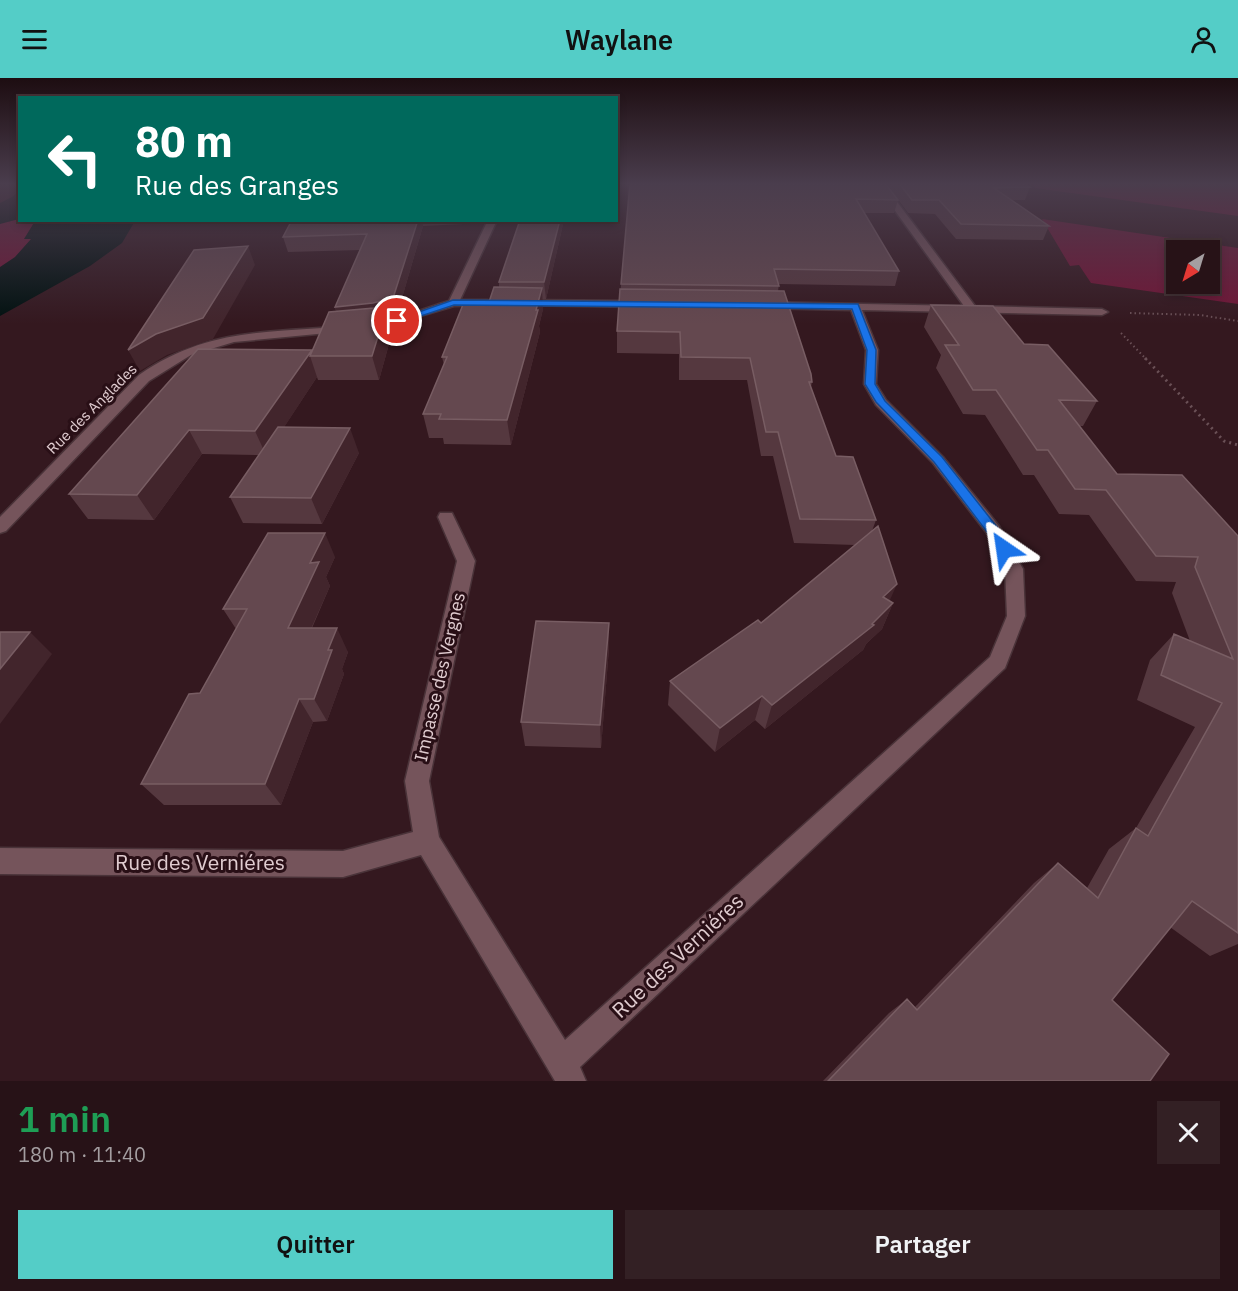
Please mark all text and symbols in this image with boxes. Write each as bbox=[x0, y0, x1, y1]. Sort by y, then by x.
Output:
text: Waylane bbox=[565, 22, 673, 57]
icon: menu bbox=[18, 23, 51, 56]
icon: person bbox=[1187, 23, 1220, 56]
text: 80 m bbox=[135, 114, 233, 169]
icon: left bbox=[36, 120, 114, 198]
text: Rue des Granges bbox=[135, 167, 339, 202]
north arrow bbox=[1166, 240, 1220, 294]
map controls bbox=[1166, 240, 1220, 294]
pin bbox=[371, 295, 422, 346]
icon: arrive bbox=[380, 304, 413, 337]
street label: Rue des Anglades bbox=[42, 359, 141, 458]
position arrow bbox=[972, 517, 1036, 581]
street label: Impasse des Vergnes bbox=[409, 590, 470, 764]
street label: Rue des Verniéres bbox=[115, 848, 285, 876]
street label: Rue des Verniéres bbox=[606, 887, 749, 1024]
text: 1 min bbox=[18, 1095, 111, 1142]
button: close bbox=[1157, 1101, 1220, 1164]
text: 180 m · 11:40 bbox=[18, 1141, 146, 1168]
button: Quitter bbox=[18, 1210, 613, 1279]
button: Partager bbox=[625, 1210, 1220, 1279]

